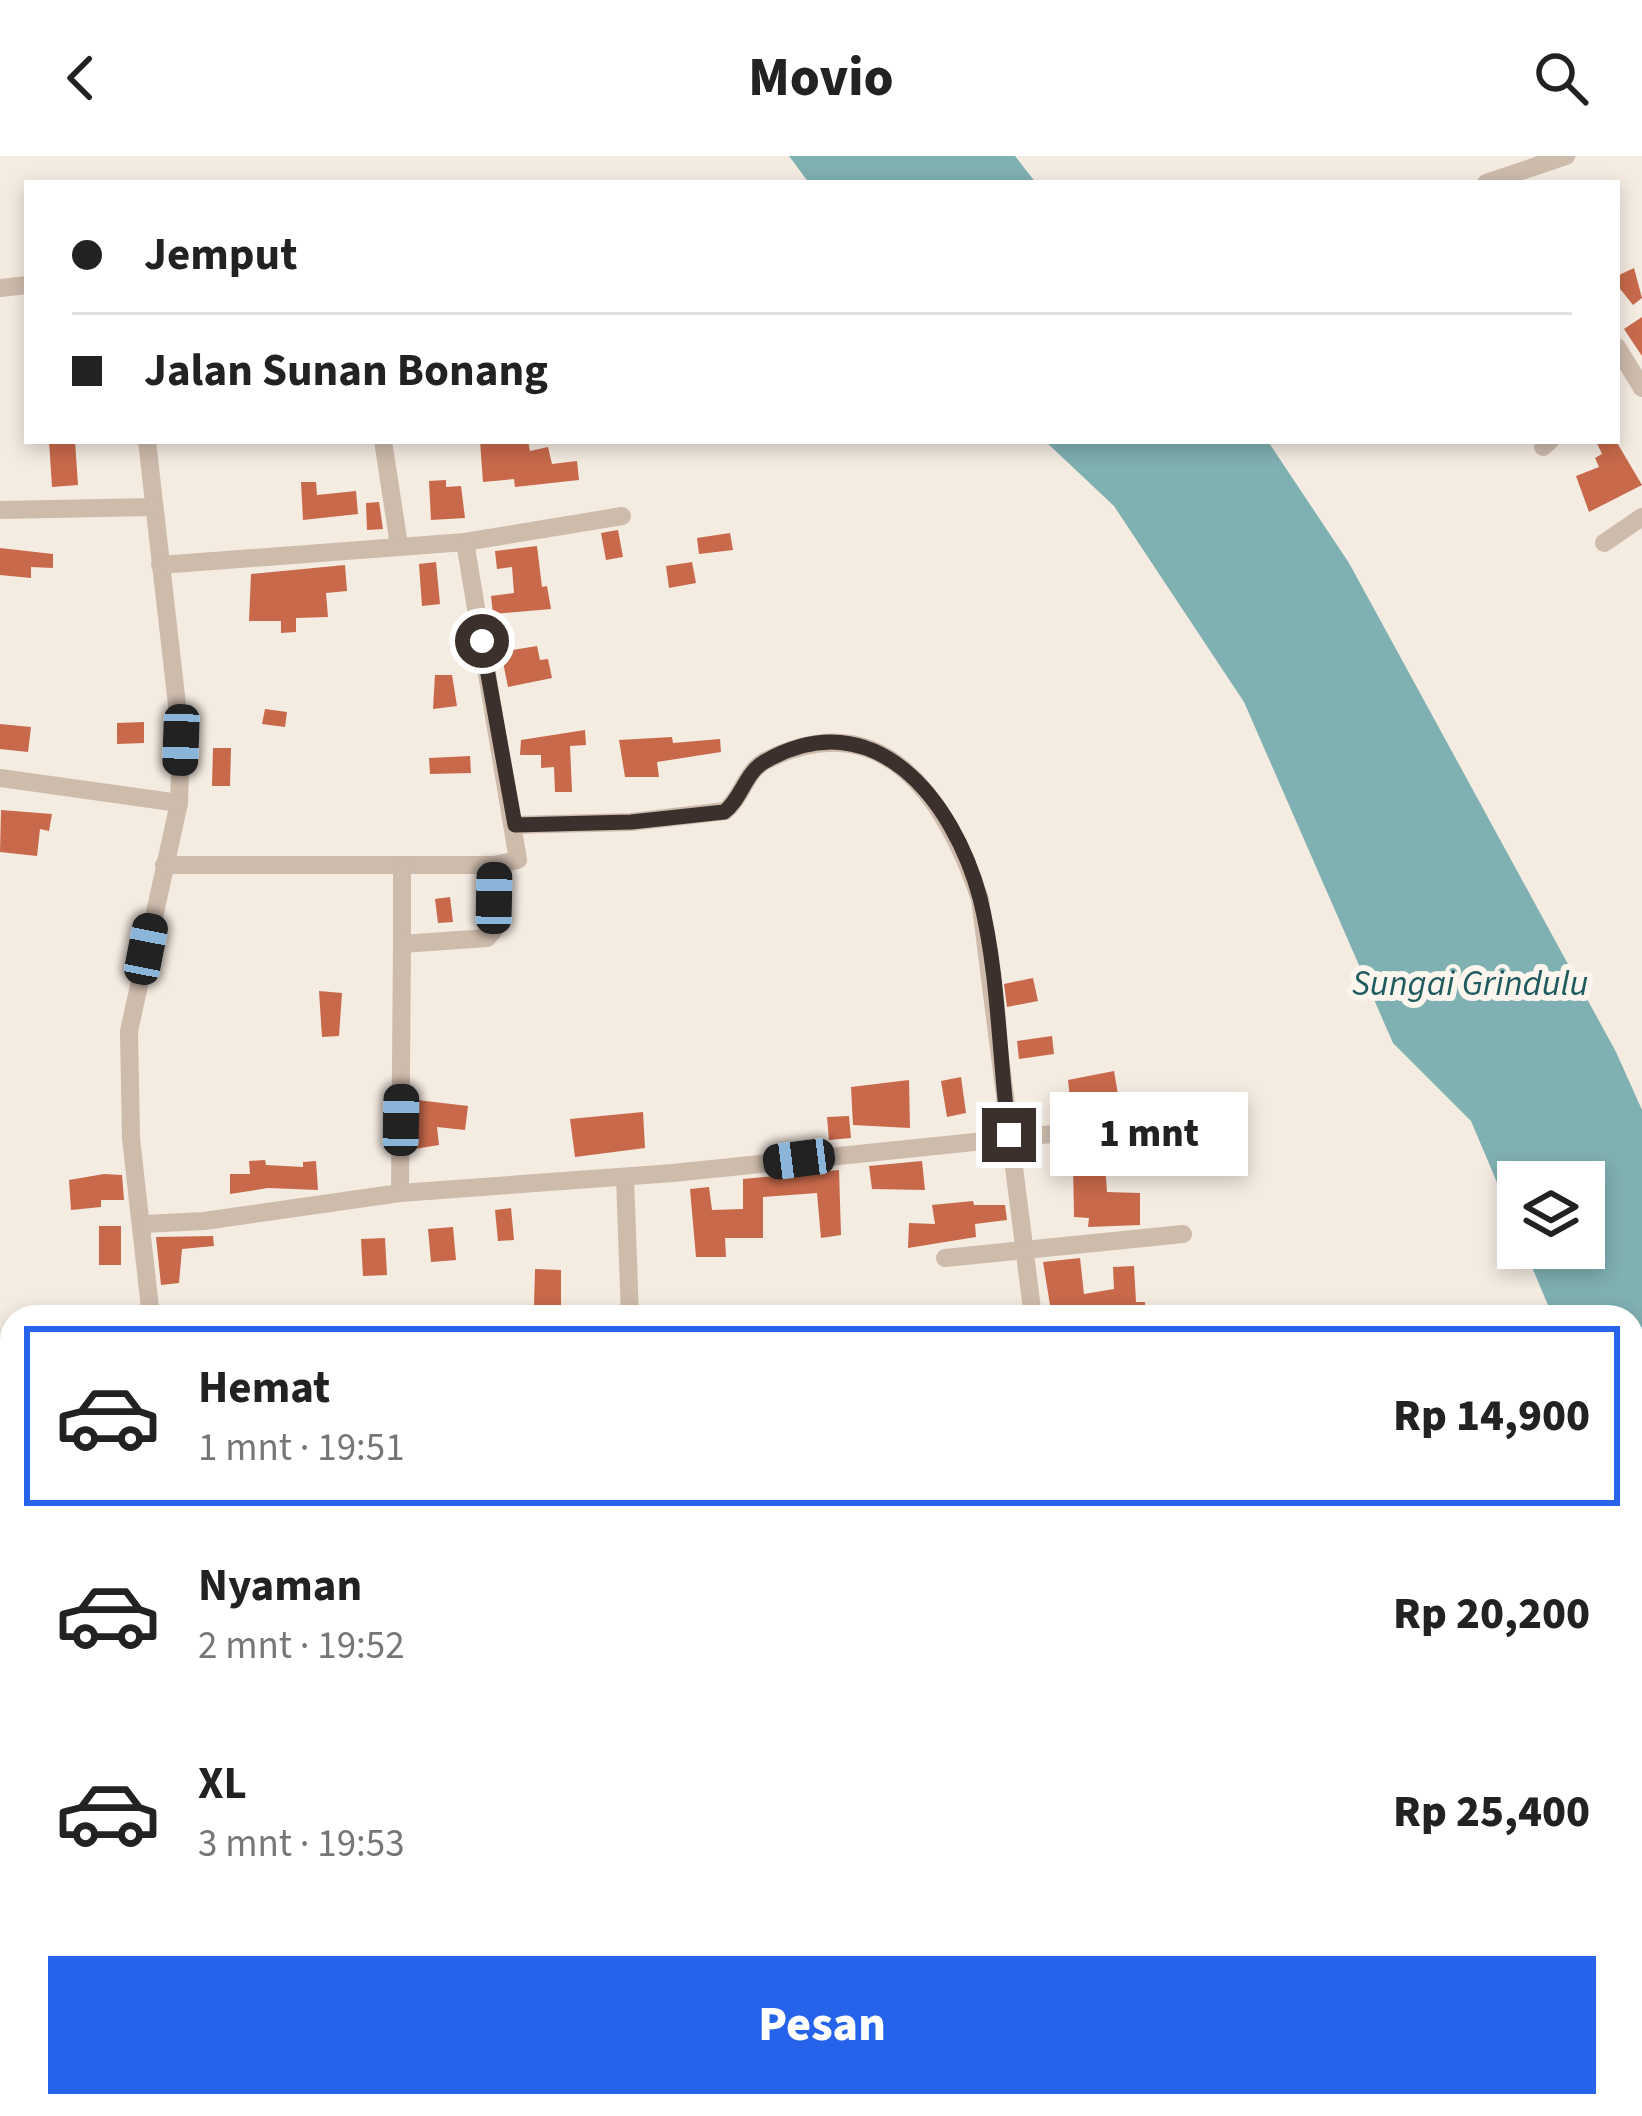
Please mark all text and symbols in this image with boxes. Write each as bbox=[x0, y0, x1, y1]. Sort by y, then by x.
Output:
text: Movio bbox=[748, 40, 894, 117]
icon: back bbox=[48, 45, 114, 111]
icon: search bbox=[1528, 45, 1594, 111]
text: Jemput bbox=[144, 223, 297, 287]
text: Jalan Sunan Bonang bbox=[144, 339, 548, 403]
route start bbox=[455, 614, 509, 668]
car bbox=[162, 703, 200, 777]
car bbox=[475, 862, 513, 934]
car bbox=[121, 910, 171, 988]
water label: Sungai Grindulu bbox=[1352, 958, 1588, 1009]
car bbox=[382, 1084, 420, 1156]
callout: 1 mnt bbox=[1051, 1093, 1249, 1177]
text: 1 mnt bbox=[1099, 1106, 1199, 1162]
route end bbox=[982, 1108, 1036, 1162]
car bbox=[761, 1137, 837, 1181]
map controls bbox=[1497, 1161, 1605, 1269]
button: layers bbox=[1497, 1161, 1605, 1269]
text: Hemat bbox=[198, 1356, 330, 1420]
icon: car bbox=[54, 1362, 162, 1470]
text: Rp 14,900 bbox=[1393, 1384, 1590, 1448]
text: 1 mnt · 19:51 bbox=[198, 1420, 405, 1476]
text: Nyaman bbox=[198, 1554, 362, 1618]
icon: car bbox=[54, 1560, 162, 1668]
text: Rp 20,200 bbox=[1393, 1582, 1590, 1646]
text: 2 mnt · 19:52 bbox=[198, 1618, 405, 1674]
text: XL bbox=[198, 1752, 247, 1816]
icon: car bbox=[54, 1758, 162, 1866]
text: Rp 25,400 bbox=[1393, 1780, 1590, 1844]
text: 3 mnt · 19:53 bbox=[198, 1816, 405, 1872]
button: Pesan bbox=[48, 1956, 1596, 2094]

